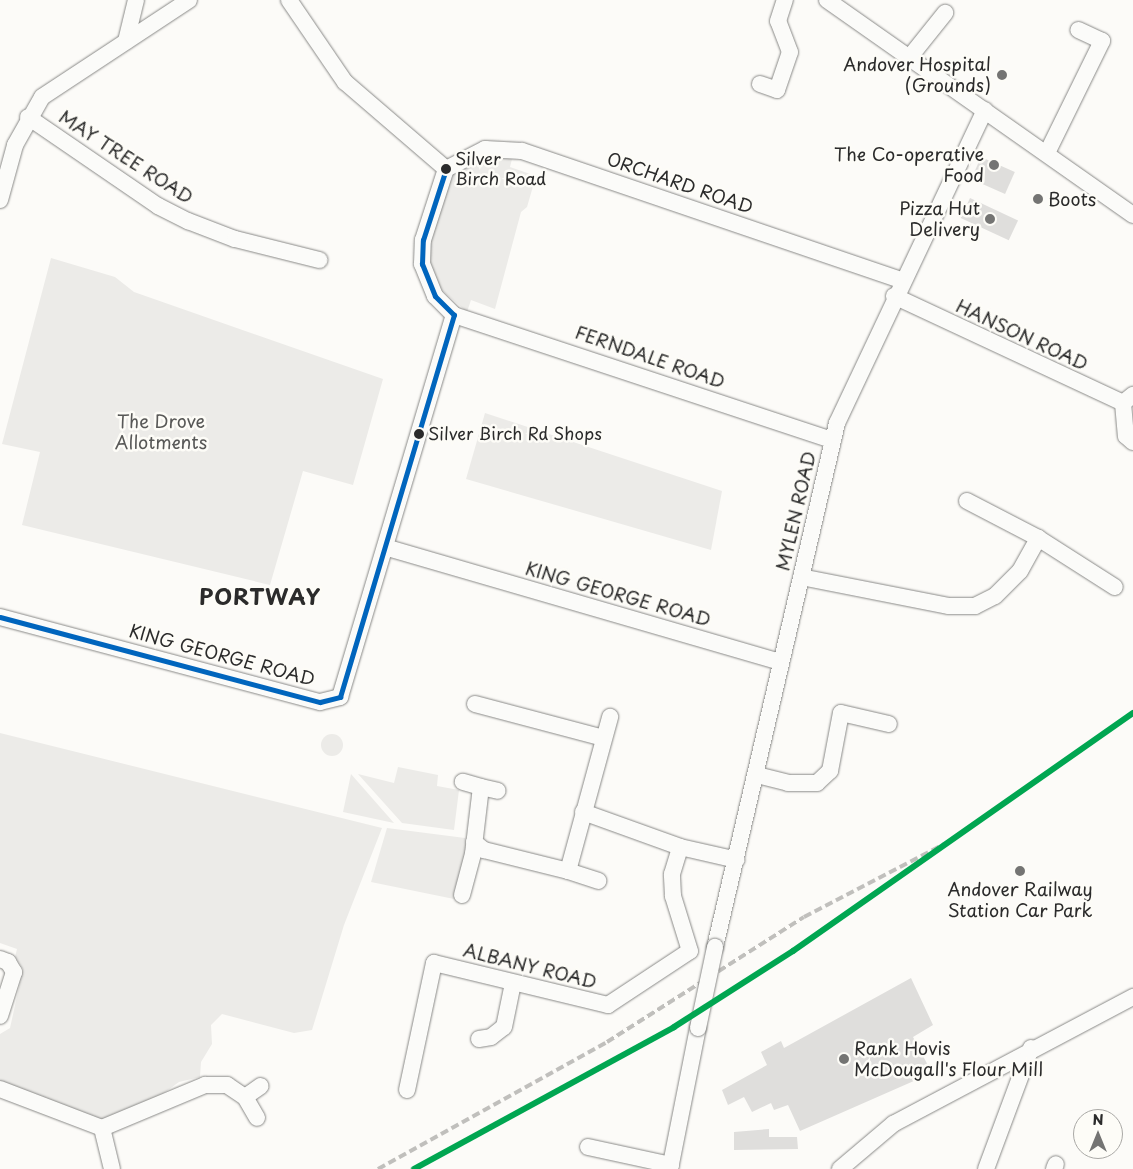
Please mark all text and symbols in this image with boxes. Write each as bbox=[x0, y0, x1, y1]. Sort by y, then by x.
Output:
place label: Andover Hospital (Grounds) bbox=[842, 54, 991, 96]
marker: Andover Hospital (Grounds) bbox=[995, 68, 1009, 82]
street label: MAY TREE ROAD bbox=[55, 106, 197, 208]
place label: The Co-operative Food bbox=[834, 144, 984, 186]
street label: ORCHARD ROAD bbox=[603, 148, 757, 218]
place label: Silver Birch Road bbox=[455, 149, 545, 189]
marker: The Co-operative Food bbox=[988, 159, 1000, 171]
marker: Silver Birch Road bbox=[441, 164, 451, 174]
place label: Boots bbox=[1048, 188, 1096, 210]
marker: Boots bbox=[1032, 193, 1044, 205]
place label: Pizza Hut Delivery bbox=[898, 198, 980, 240]
marker: Pizza Hut Delivery bbox=[984, 213, 996, 225]
street label: HANSON ROAD bbox=[953, 295, 1091, 375]
street label: FERNDALE ROAD bbox=[572, 321, 728, 393]
park label: The Drove Allotments bbox=[115, 411, 207, 454]
place label: Silver Birch Rd Shops bbox=[428, 424, 604, 444]
marker: Silver Birch Rd Shops bbox=[414, 429, 424, 439]
street label: MYLEN ROAD bbox=[772, 448, 820, 574]
street label: KING GEORGE ROAD bbox=[523, 557, 713, 631]
district label: PORTWAY bbox=[200, 583, 320, 609]
street label: KING GEORGE ROAD bbox=[126, 620, 318, 690]
marker: Andover Railway Station Car Park bbox=[1014, 865, 1026, 877]
place label: Andover Railway Station Car Park bbox=[947, 879, 1093, 922]
street label: ALBANY ROAD bbox=[461, 939, 599, 993]
place label: Rank Hovis McDougall's Flour Mill bbox=[854, 1038, 1044, 1080]
marker: Rank Hovis McDougall's Flour Mill bbox=[838, 1053, 850, 1065]
north arrow bbox=[1073, 1109, 1123, 1159]
text: N bbox=[1092, 1109, 1104, 1130]

